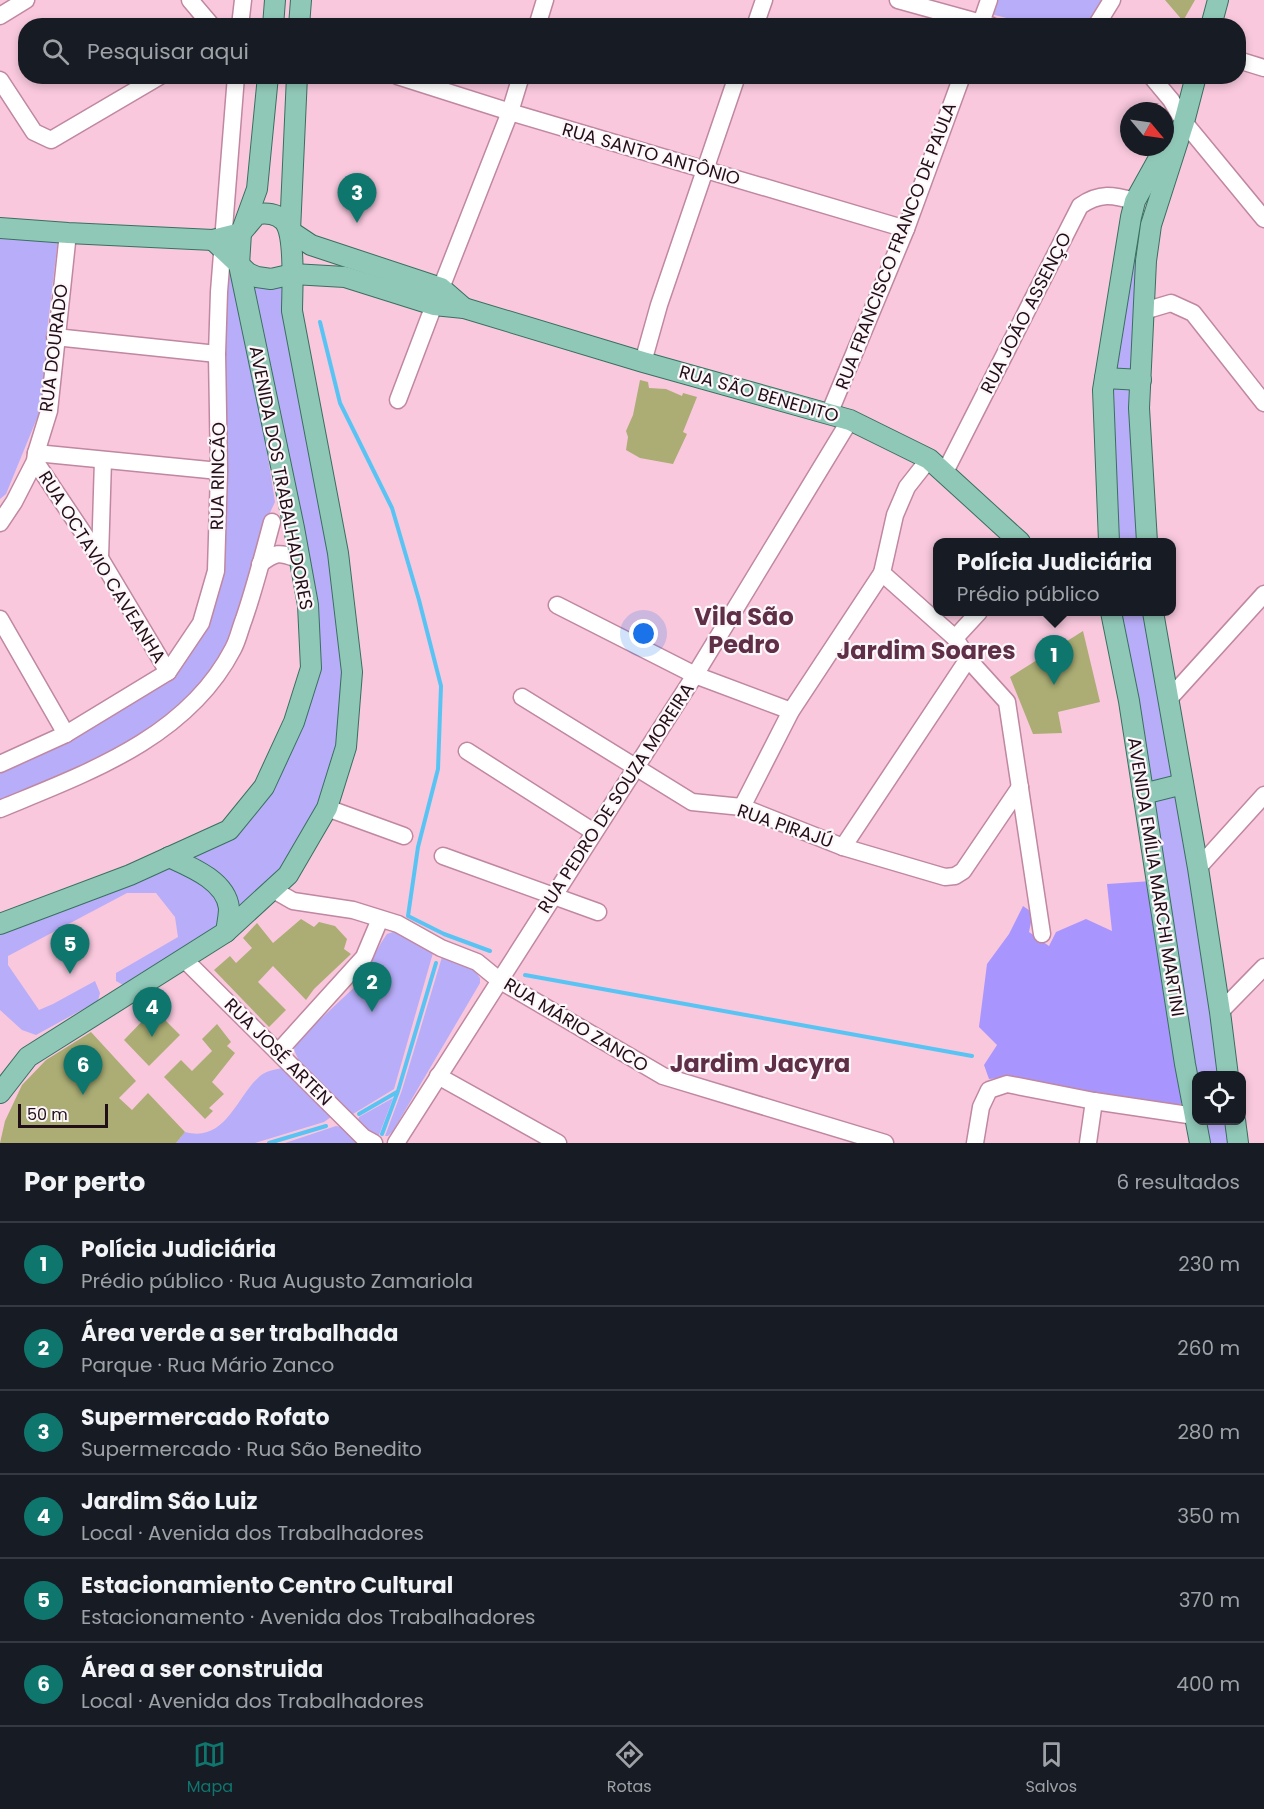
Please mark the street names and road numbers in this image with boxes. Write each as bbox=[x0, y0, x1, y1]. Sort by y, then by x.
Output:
street label: RUA FRANCISCO FRANCO DE PAULA bbox=[829, 99, 962, 393]
street label: RUA SANTO ANTÔNIO bbox=[559, 116, 743, 191]
street label: RUA JOÃO ASSENÇO bbox=[974, 228, 1077, 398]
street label: RUA DOURADO bbox=[33, 282, 74, 413]
street label: AVENIDA DOS TRABALHADORES bbox=[244, 344, 319, 612]
street label: RUA SÃO BENEDITO bbox=[676, 359, 842, 428]
street label: RUA RINCÃO bbox=[204, 422, 231, 530]
street label: RUA OCTAVIO CAVEANHA bbox=[33, 466, 172, 668]
street label: RUA PEDRO DE SOUZA MOREIRA bbox=[532, 678, 700, 918]
street label: AVENIDA EMÍLIA MARCHI MARTINI bbox=[1122, 735, 1191, 1018]
street label: RUA PIRAJÚ bbox=[734, 797, 836, 854]
street label: RUA MÁRIO ZANCO bbox=[499, 971, 653, 1078]
street label: RUA JOSÉ ARTEN bbox=[219, 992, 338, 1111]

